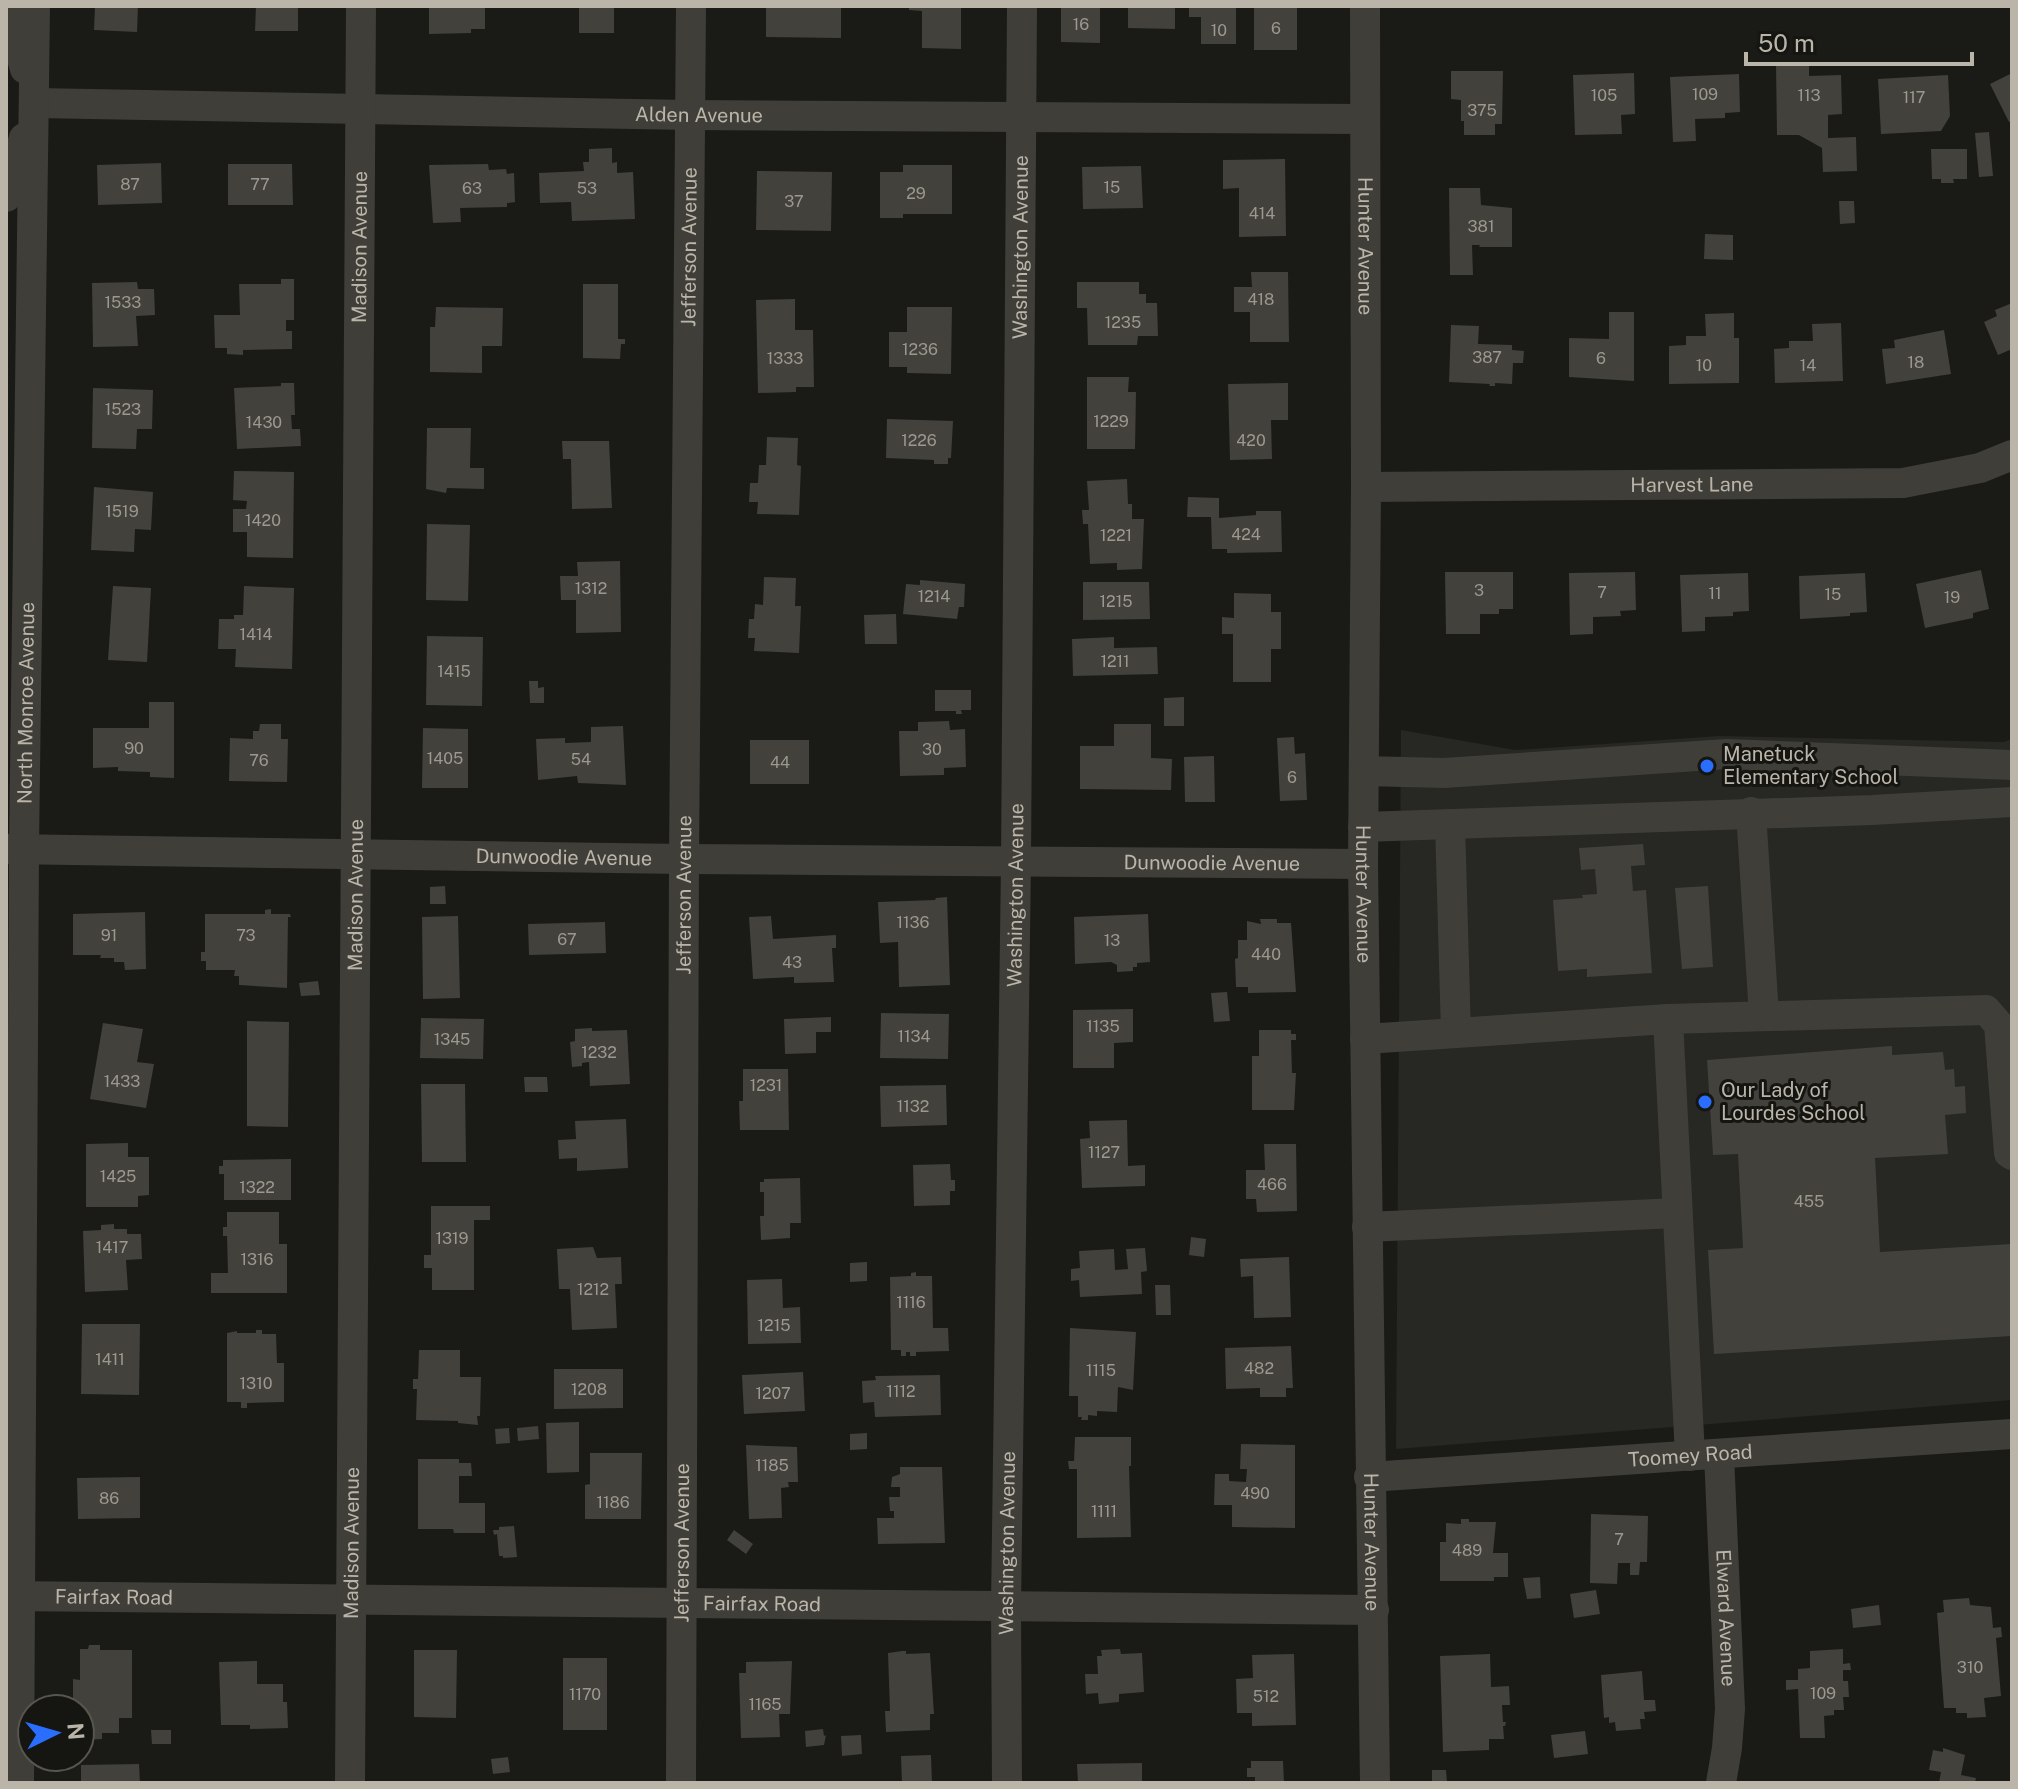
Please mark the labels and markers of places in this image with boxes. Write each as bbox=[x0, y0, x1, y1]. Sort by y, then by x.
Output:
place label: Manetuck Elementary School bbox=[1723, 742, 1898, 789]
marker: Manetuck Elementary School bbox=[1698, 757, 1716, 775]
place label: Our Lady of Lourdes School bbox=[1721, 1078, 1865, 1125]
marker: Our Lady of Lourdes School bbox=[1696, 1093, 1714, 1111]

